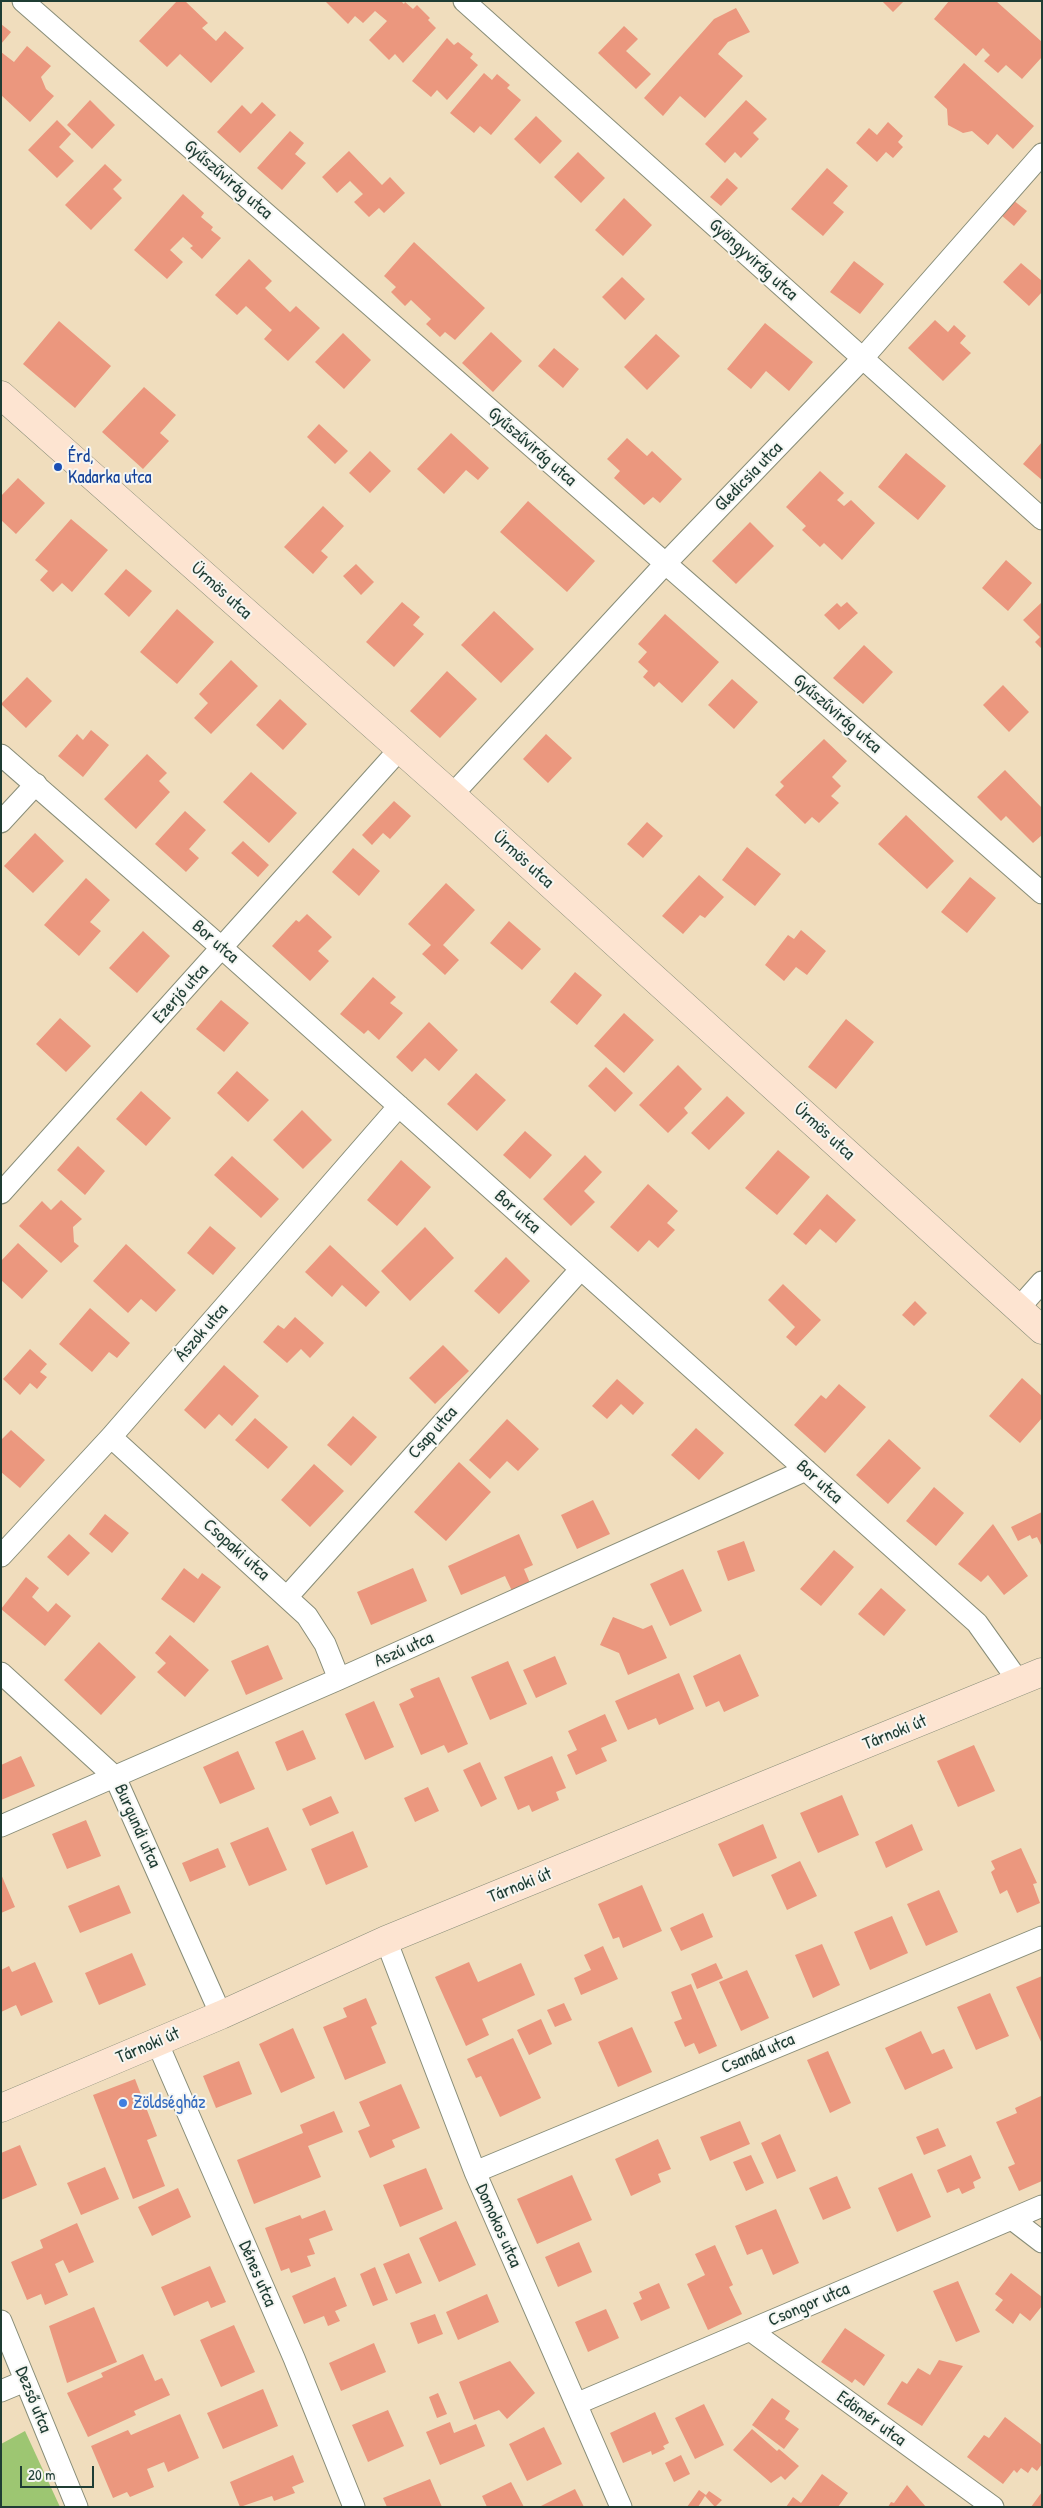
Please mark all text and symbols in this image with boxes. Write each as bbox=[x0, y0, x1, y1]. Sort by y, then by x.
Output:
street label: Gyűszűvirág utca bbox=[179, 136, 277, 224]
street label: Gyöngyvirág utca bbox=[704, 214, 802, 306]
street label: Gyűszűvirág utca bbox=[483, 403, 581, 491]
street label: Gledicsia utca bbox=[711, 438, 787, 516]
place label: Érd, Kadarka utca bbox=[68, 446, 152, 488]
marker: Érd, Kadarka utca bbox=[52, 461, 64, 473]
street label: Ürmös utca bbox=[186, 558, 256, 624]
street label: Gyűszűvirág utca bbox=[788, 670, 886, 758]
street label: Ürmös utca bbox=[488, 827, 558, 893]
street label: Bor utca bbox=[187, 916, 243, 968]
street label: Ezerjó utca bbox=[149, 960, 213, 1028]
street label: Ürmös utca bbox=[789, 1099, 859, 1165]
street label: Bor utca bbox=[489, 1186, 545, 1238]
street label: Ászok utca bbox=[171, 1300, 233, 1366]
street label: Csap utca bbox=[404, 1402, 462, 1464]
street label: Bor utca bbox=[791, 1456, 847, 1508]
street label: Csopaki utca bbox=[198, 1515, 274, 1585]
street label: Aszú utca bbox=[371, 1627, 437, 1673]
street label: Tárnoki út bbox=[860, 1710, 930, 1756]
street label: Burgundi utca bbox=[109, 1781, 165, 1871]
street label: Tárnoki út bbox=[485, 1863, 555, 1909]
street label: Tárnoki út bbox=[113, 2023, 183, 2069]
street label: Csanád utca bbox=[718, 2029, 798, 2079]
place label: Zöldségház bbox=[133, 2092, 206, 2114]
marker: Zöldségház bbox=[117, 2097, 129, 2109]
street label: Domokos utca bbox=[470, 2181, 526, 2271]
street label: Dénes utca bbox=[233, 2238, 281, 2310]
street label: Csongor utca bbox=[765, 2278, 853, 2332]
street label: Dezső utca bbox=[10, 2364, 56, 2436]
street label: Edömér utca bbox=[832, 2387, 910, 2451]
scale bar bbox=[22, 2456, 96, 2488]
text: 20 m bbox=[28, 2464, 55, 2485]

